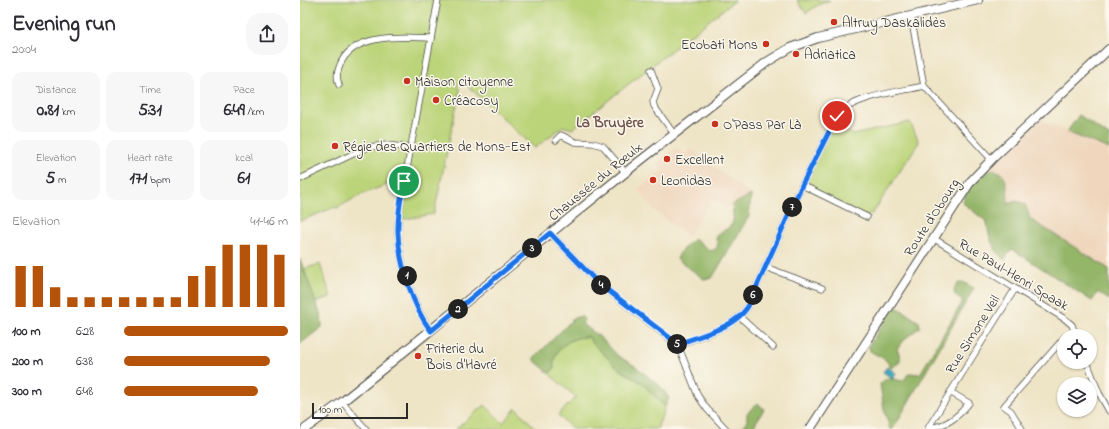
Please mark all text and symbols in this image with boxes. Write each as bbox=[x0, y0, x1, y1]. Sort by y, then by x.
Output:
text: Evening run bbox=[12, 9, 116, 41]
button: share bbox=[246, 13, 288, 55]
place label: Altruy Daskalidès bbox=[842, 13, 946, 35]
marker: Altruy Daskalidès bbox=[829, 17, 839, 27]
place label: Ecobati Mons bbox=[681, 35, 758, 56]
marker: Ecobati Mons bbox=[761, 39, 771, 49]
text: 20:04 bbox=[12, 40, 36, 59]
place label: Adriatica bbox=[804, 45, 856, 66]
marker: Adriatica bbox=[791, 49, 801, 59]
place label: Maison citoyenne bbox=[415, 72, 514, 94]
marker: Maison citoyenne bbox=[402, 76, 412, 86]
text: Distance bbox=[36, 82, 76, 98]
text: Time bbox=[139, 82, 161, 98]
text: Pace bbox=[233, 82, 255, 98]
place label: Créacosy bbox=[444, 91, 498, 113]
marker: Créacosy bbox=[431, 95, 441, 105]
text: 0.81 bbox=[37, 98, 59, 123]
text: 5:31 bbox=[138, 98, 162, 123]
text: 6:49 bbox=[224, 98, 245, 123]
pin bbox=[820, 99, 854, 133]
text: km bbox=[59, 104, 75, 120]
text: /km bbox=[245, 104, 264, 120]
icon: check bbox=[826, 105, 848, 127]
district label: La Bruyère bbox=[576, 112, 645, 136]
place label: O'Pass Par Là bbox=[723, 115, 801, 136]
marker: O'Pass Par Là bbox=[710, 119, 720, 129]
place label: Régie des Quartiers de Mons-Est bbox=[343, 137, 531, 159]
street label: Chaussée du Rœulx bbox=[544, 138, 647, 227]
marker: Régie des Quartiers de Mons-Est bbox=[330, 141, 340, 151]
text: Elevation bbox=[36, 150, 76, 166]
text: Heart rate bbox=[127, 150, 173, 166]
text: kcal bbox=[235, 150, 253, 166]
place label: Excellent bbox=[675, 150, 725, 171]
marker: Excellent bbox=[662, 154, 672, 164]
pin bbox=[387, 164, 421, 198]
text: 5 bbox=[45, 166, 55, 191]
text: 171 bbox=[130, 166, 147, 191]
text: 61 bbox=[238, 166, 250, 191]
icon: arrive bbox=[393, 170, 415, 192]
place label: Leonidas bbox=[661, 171, 712, 192]
text: m bbox=[55, 172, 67, 188]
text: bpm bbox=[147, 172, 170, 188]
marker: Leonidas bbox=[648, 175, 658, 185]
street label: Route d'Obourg bbox=[899, 175, 966, 262]
pin: 7 bbox=[782, 197, 802, 217]
text: 7 bbox=[790, 199, 794, 215]
text: Elevation bbox=[12, 212, 60, 231]
text: 41–46 m bbox=[250, 212, 288, 231]
street label: Rue Paul-Henri Spaak bbox=[954, 234, 1073, 317]
pin: 3 bbox=[522, 238, 542, 258]
text: 3 bbox=[530, 240, 534, 256]
pin: 1 bbox=[397, 266, 417, 286]
text: 1 bbox=[405, 268, 409, 284]
pin: 4 bbox=[591, 275, 611, 295]
text: 4 bbox=[599, 277, 603, 293]
pin: 6 bbox=[743, 285, 763, 305]
text: 6 bbox=[751, 287, 755, 303]
street label: Rue Simone Veil bbox=[941, 291, 1006, 378]
pin: 2 bbox=[448, 299, 468, 319]
text: 2 bbox=[455, 301, 461, 317]
text: 100 m bbox=[12, 322, 41, 341]
text: 6:28 bbox=[76, 322, 94, 341]
map controls bbox=[1057, 329, 1097, 417]
button: locate bbox=[1057, 329, 1097, 369]
pin: 5 bbox=[667, 334, 687, 354]
text: 5 bbox=[674, 336, 680, 352]
place label: Friterie du Bois d'Havré bbox=[425, 339, 498, 376]
marker: Friterie du Bois d'Havré bbox=[413, 351, 423, 361]
text: 200 m bbox=[12, 352, 43, 371]
text: 6:38 bbox=[76, 352, 93, 371]
button: layers bbox=[1057, 377, 1097, 417]
text: 300 m bbox=[12, 382, 42, 401]
text: 6:48 bbox=[76, 382, 93, 401]
scale bar bbox=[312, 401, 408, 420]
text: 100 m bbox=[318, 402, 342, 418]

